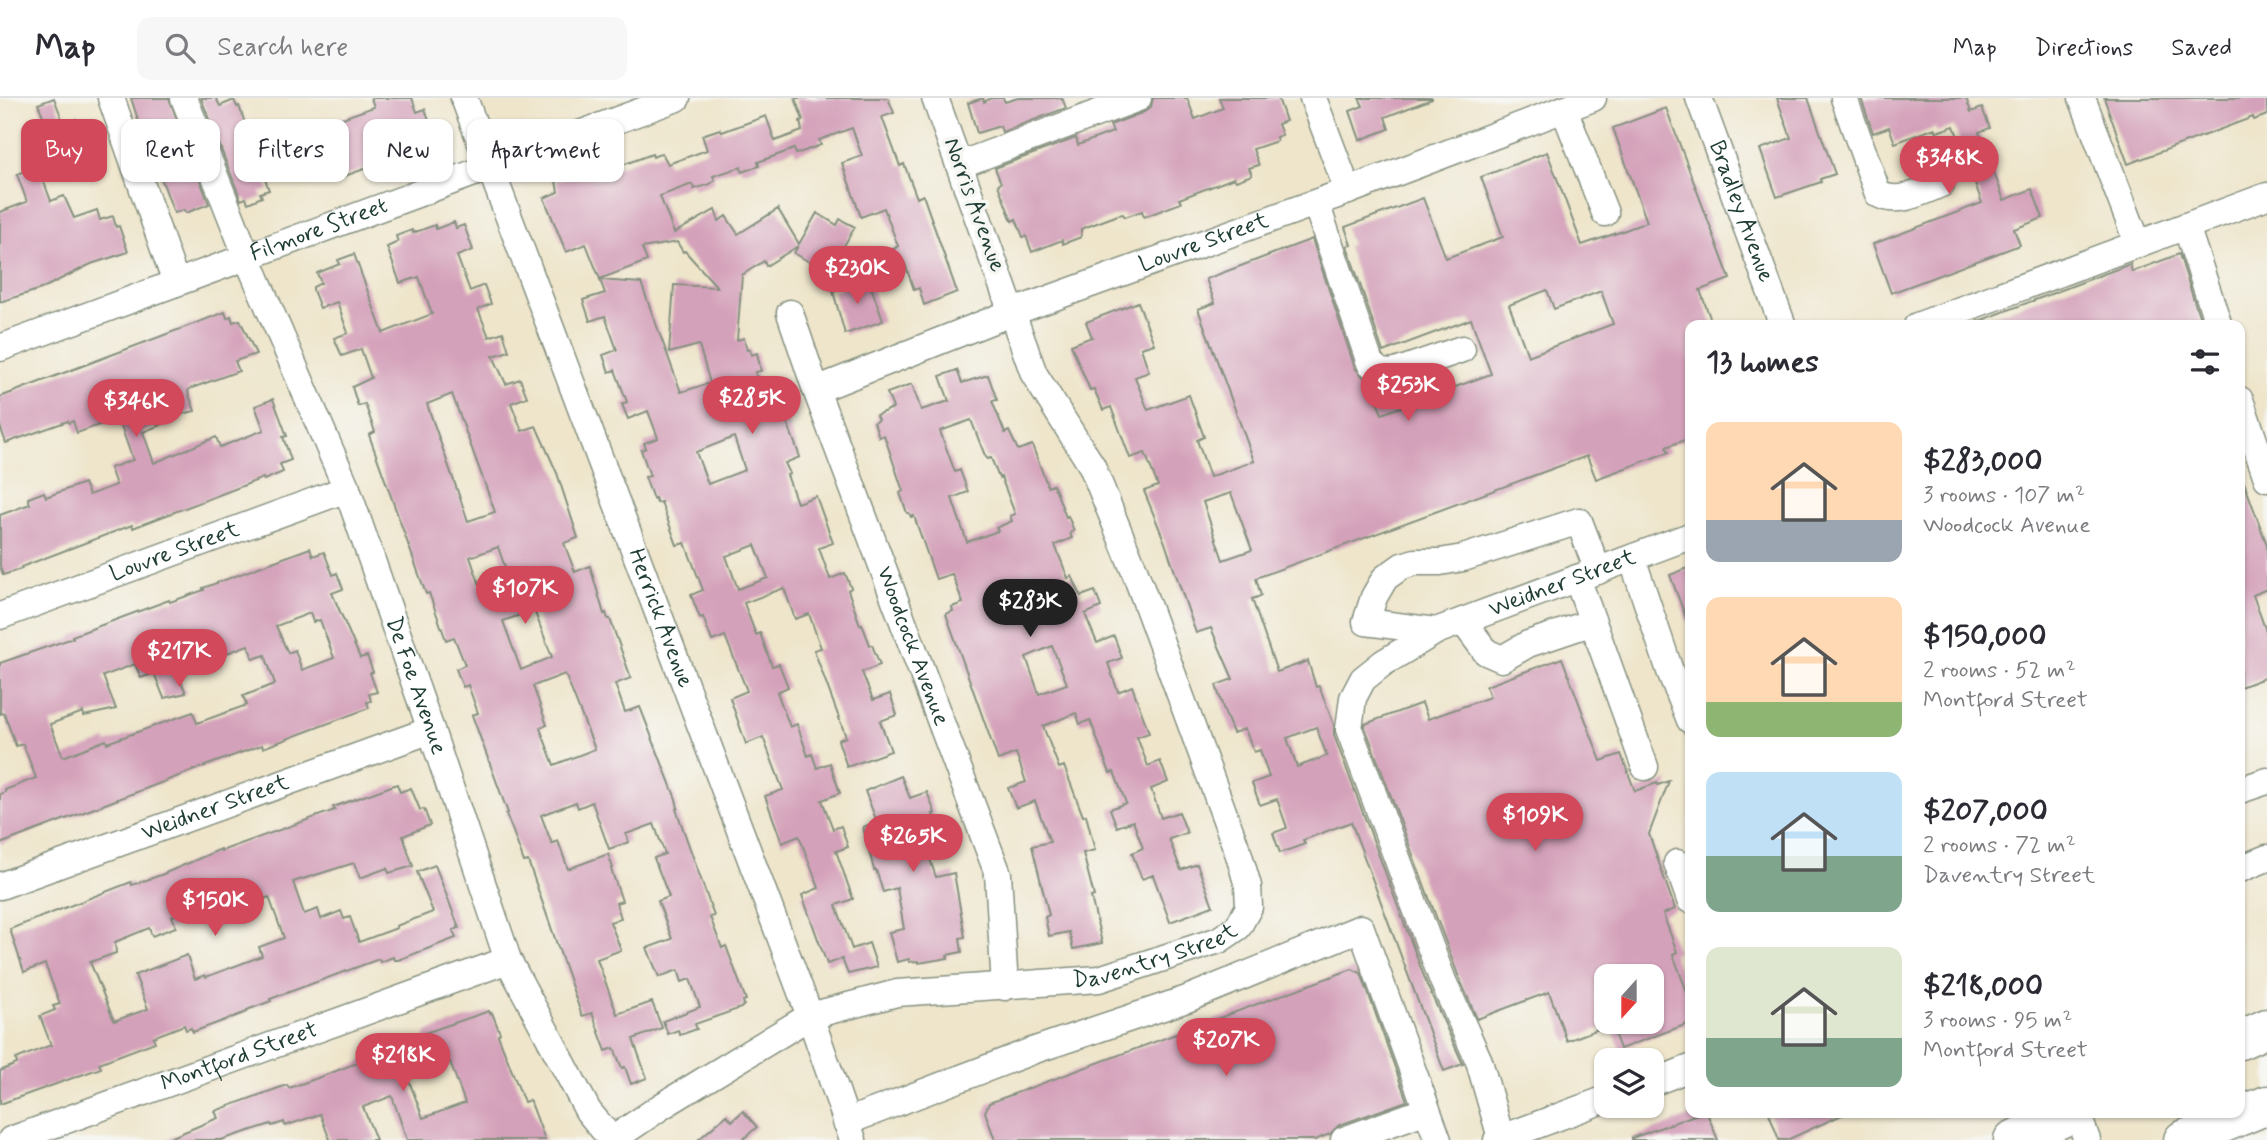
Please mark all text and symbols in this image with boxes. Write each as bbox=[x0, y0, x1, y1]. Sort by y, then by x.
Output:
search box bbox=[137, 17, 627, 80]
text: Map bbox=[35, 26, 95, 70]
icon: search bbox=[161, 29, 199, 67]
text: Search here bbox=[217, 31, 348, 65]
text: Map bbox=[1953, 33, 1997, 64]
text: Directions bbox=[2035, 33, 2133, 64]
text: Saved bbox=[2171, 33, 2232, 64]
chip: Buy bbox=[21, 119, 107, 182]
chip: Rent bbox=[121, 119, 220, 182]
chip: Filters bbox=[234, 119, 349, 182]
chip: New bbox=[363, 119, 453, 182]
chip: Apartment bbox=[467, 119, 624, 182]
street label: Norris Avenue bbox=[936, 134, 1012, 276]
street label: Bradley Avenue bbox=[1701, 136, 1781, 287]
pin: $348K bbox=[1900, 136, 1998, 196]
text: $348K bbox=[1916, 144, 1982, 174]
street label: Filmore Street bbox=[246, 191, 392, 269]
street label: Louvre Street bbox=[1135, 206, 1273, 280]
pin: $230K bbox=[808, 246, 906, 306]
text: $230K bbox=[825, 254, 889, 284]
text: 13 homes bbox=[1706, 343, 1819, 382]
icon: filters bbox=[2186, 343, 2224, 381]
pin: $253K bbox=[1359, 364, 1457, 423]
text: $253K bbox=[1377, 371, 1439, 401]
pin: $285K bbox=[703, 376, 801, 436]
pin: $346K bbox=[87, 380, 185, 439]
text: $285K bbox=[719, 384, 785, 414]
text: $346K bbox=[104, 387, 168, 417]
text: $283,000 bbox=[1923, 442, 2043, 481]
icon: home bbox=[1762, 450, 1846, 534]
text: 3 rooms · 107 m² bbox=[1923, 481, 2085, 511]
text: Woodcock Avenue bbox=[1923, 511, 2091, 541]
street label: Louvre Street bbox=[106, 515, 244, 589]
street label: Weidner Street bbox=[1485, 542, 1640, 625]
street label: Herrick Avenue bbox=[620, 544, 700, 692]
street label: Woodcock Avenue bbox=[869, 562, 956, 730]
pin: $107K bbox=[476, 566, 574, 626]
text: $107K bbox=[492, 574, 558, 604]
pin: $283K bbox=[981, 580, 1079, 639]
text: $283K bbox=[998, 587, 1062, 617]
street label: De Foe Avenue bbox=[378, 613, 453, 758]
text: $150,000 bbox=[1923, 617, 2047, 656]
icon: home bbox=[1762, 625, 1846, 709]
pin: $217K bbox=[130, 630, 228, 689]
text: $217K bbox=[147, 637, 211, 667]
text: 2 rooms · 52 m² bbox=[1923, 656, 2076, 686]
text: Montford Street bbox=[1923, 686, 2088, 716]
street label: Weidner Street bbox=[138, 768, 293, 848]
text: $207,000 bbox=[1923, 792, 2048, 831]
pin: $109K bbox=[1486, 794, 1584, 853]
icon: home bbox=[1762, 800, 1846, 884]
text: $109K bbox=[1502, 801, 1568, 831]
pin: $265K bbox=[864, 814, 962, 874]
text: $265K bbox=[880, 822, 946, 852]
text: 2 rooms · 72 m² bbox=[1923, 831, 2076, 861]
text: Daventry Street bbox=[1923, 861, 2095, 891]
pin: $150K bbox=[166, 878, 264, 938]
text: $150K bbox=[182, 886, 248, 916]
street label: Daventry Street bbox=[1072, 916, 1244, 996]
north arrow bbox=[1594, 964, 1664, 1034]
map controls bbox=[1594, 964, 1664, 1118]
text: $218,000 bbox=[1923, 967, 2043, 1006]
icon: home bbox=[1762, 975, 1846, 1059]
text: 3 rooms · 95 m² bbox=[1923, 1006, 2072, 1036]
street label: Montford Street bbox=[157, 1015, 322, 1099]
pin: $207K bbox=[1177, 1018, 1275, 1078]
text: $207K bbox=[1192, 1026, 1260, 1056]
pin: $218K bbox=[354, 1034, 452, 1093]
text: Montford Street bbox=[1923, 1036, 2088, 1066]
text: $218K bbox=[371, 1041, 435, 1071]
button: layers bbox=[1594, 1048, 1664, 1118]

